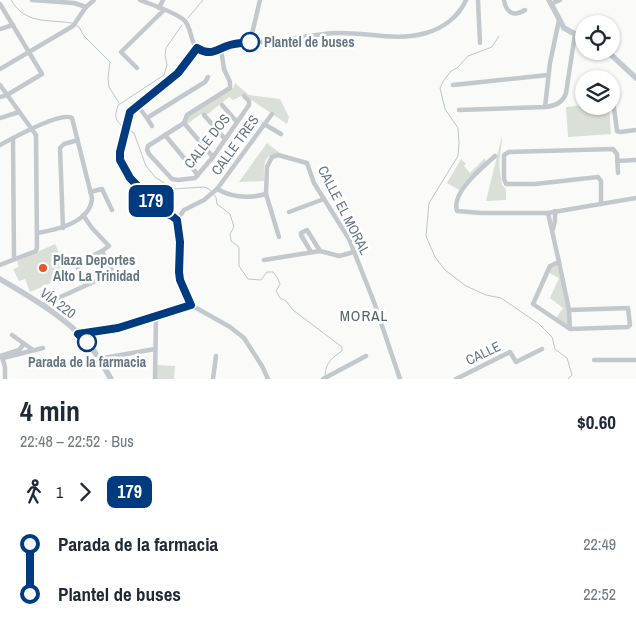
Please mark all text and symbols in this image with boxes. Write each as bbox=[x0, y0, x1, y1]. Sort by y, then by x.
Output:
map controls bbox=[575, 15, 620, 115]
button: locate bbox=[575, 15, 620, 60]
marker: Plantel de buses bbox=[240, 32, 260, 52]
place label: Plantel de buses bbox=[264, 33, 355, 51]
button: layers bbox=[575, 70, 620, 115]
street label: CALLE DOS bbox=[180, 110, 234, 172]
street label: CALLE TRES bbox=[207, 111, 263, 179]
street label: CALLE EL MORAL bbox=[314, 163, 374, 258]
line badge: 179 bbox=[122, 185, 180, 217]
text: 179 bbox=[139, 188, 163, 213]
place label: Plaza Deportes Alto La Trinidad bbox=[53, 251, 140, 285]
marker: Plaza Deportes Alto La Trinidad bbox=[37, 262, 49, 274]
street label: VÍA 220 bbox=[37, 284, 79, 322]
district label: MORAL bbox=[340, 305, 388, 326]
marker: Parada de la farmacia bbox=[77, 332, 97, 352]
street label: CALLE bbox=[463, 337, 503, 369]
place label: Parada de la farmacia bbox=[28, 353, 147, 371]
text: 4 min bbox=[20, 392, 80, 430]
text: $0.60 bbox=[577, 409, 616, 435]
text: 22:48 – 22:52 · Bus bbox=[20, 430, 134, 452]
icon: walk bbox=[20, 478, 48, 506]
icon: forward bbox=[71, 478, 99, 506]
text: 179 bbox=[117, 479, 142, 504]
text: 1 bbox=[56, 481, 63, 503]
text: Parada de la farmacia bbox=[58, 531, 218, 557]
text: 22:49 bbox=[583, 533, 616, 555]
text: Plantel de buses bbox=[58, 581, 181, 607]
text: 22:52 bbox=[583, 583, 616, 605]

